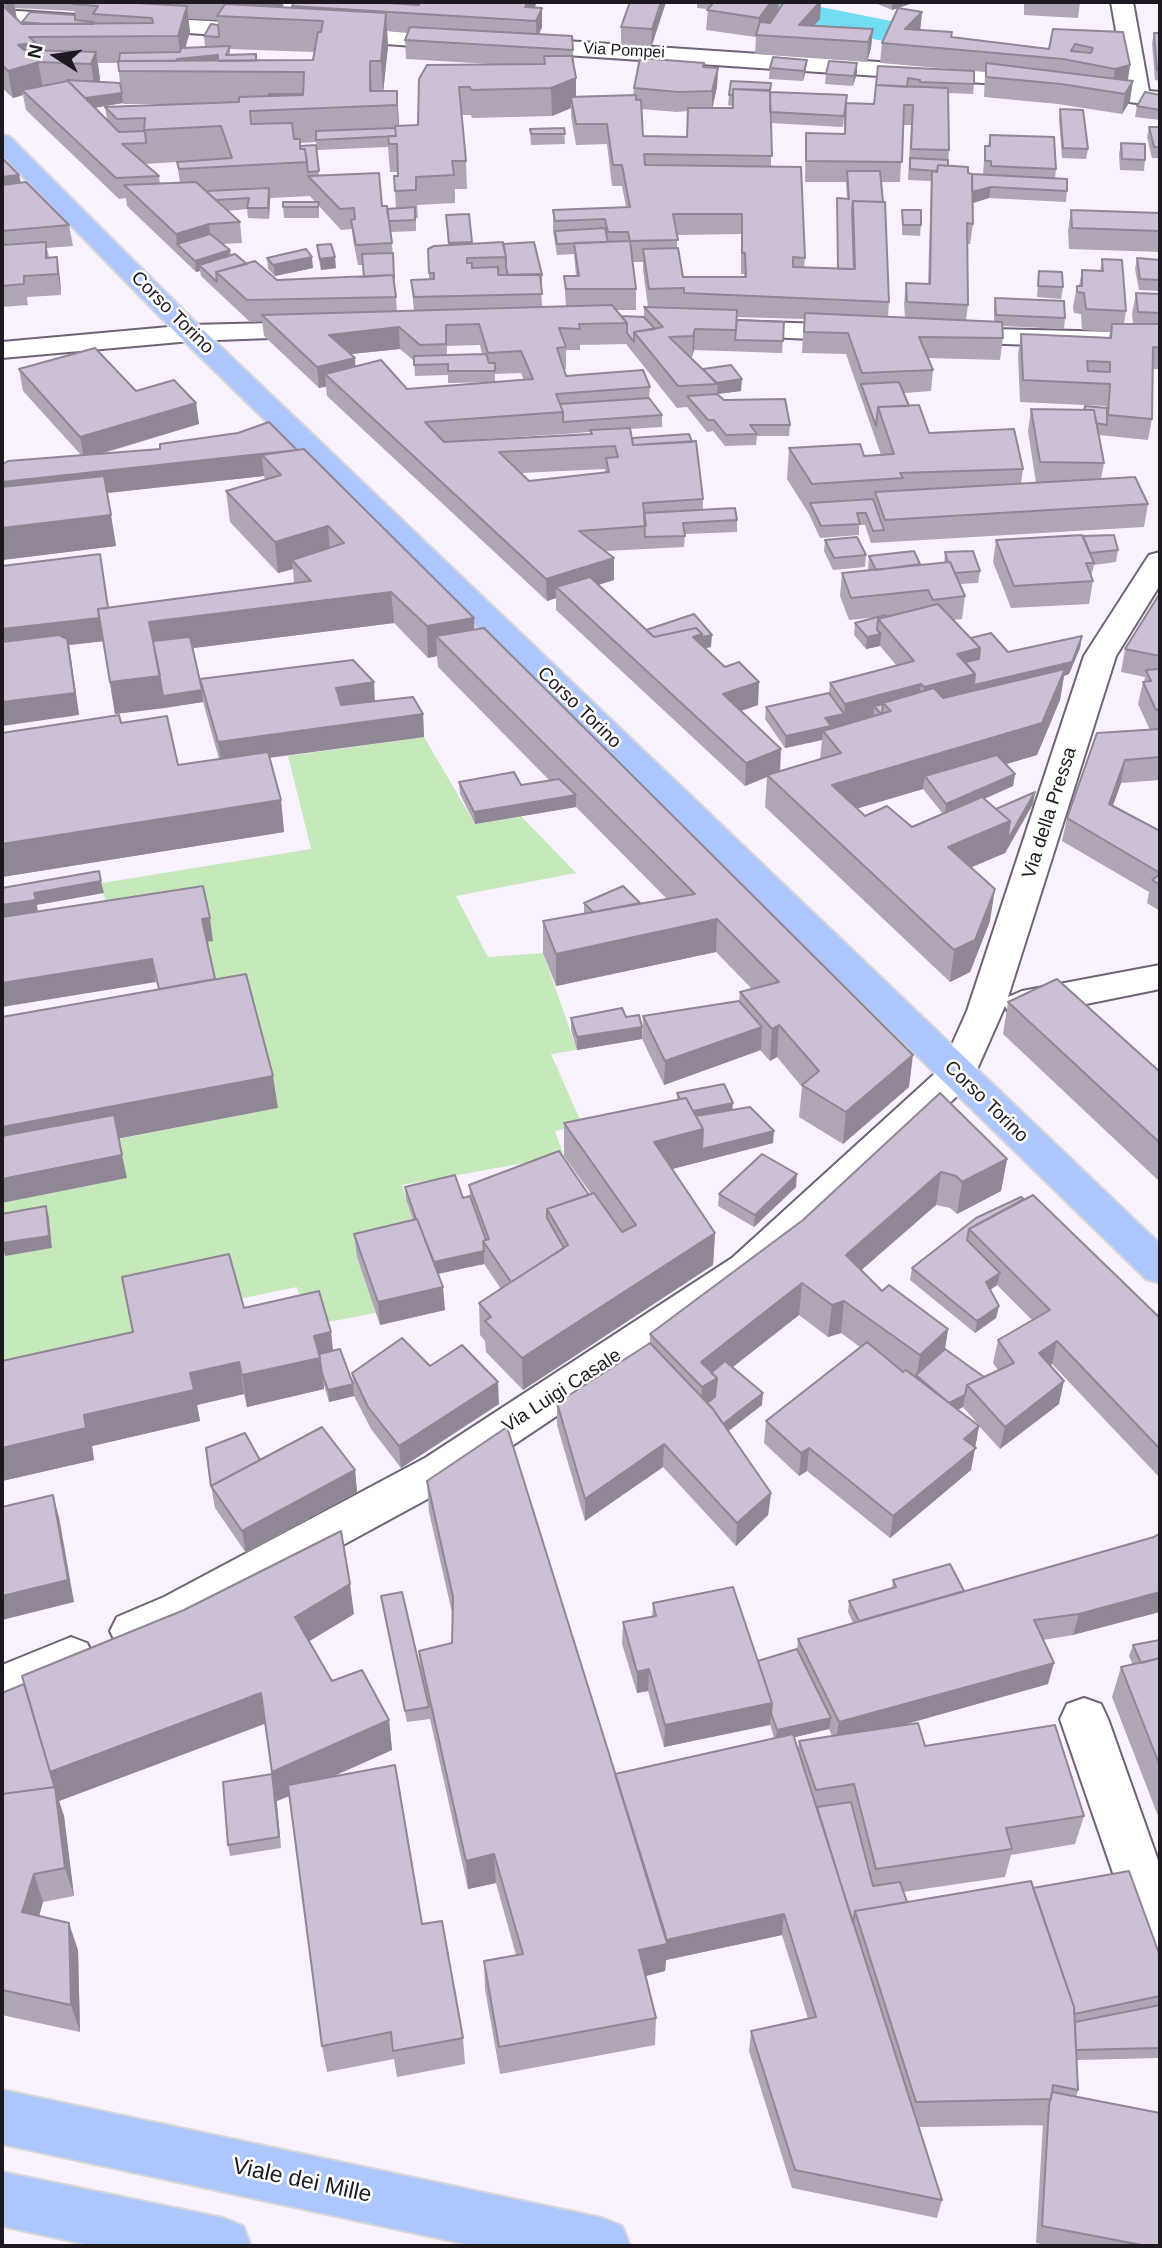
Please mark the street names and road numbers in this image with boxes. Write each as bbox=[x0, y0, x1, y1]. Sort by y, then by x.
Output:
street label: Via Pompei bbox=[583, 39, 665, 63]
street label: Corso Torino bbox=[126, 267, 218, 359]
street label: Corso Torino bbox=[532, 662, 626, 754]
street label: Via della Pressa bbox=[1018, 744, 1082, 882]
street label: Corso Torino bbox=[939, 1056, 1033, 1148]
street label: Via Luigi Casale bbox=[498, 1344, 626, 1438]
street label: Viale dei Mille bbox=[230, 2153, 374, 2209]

